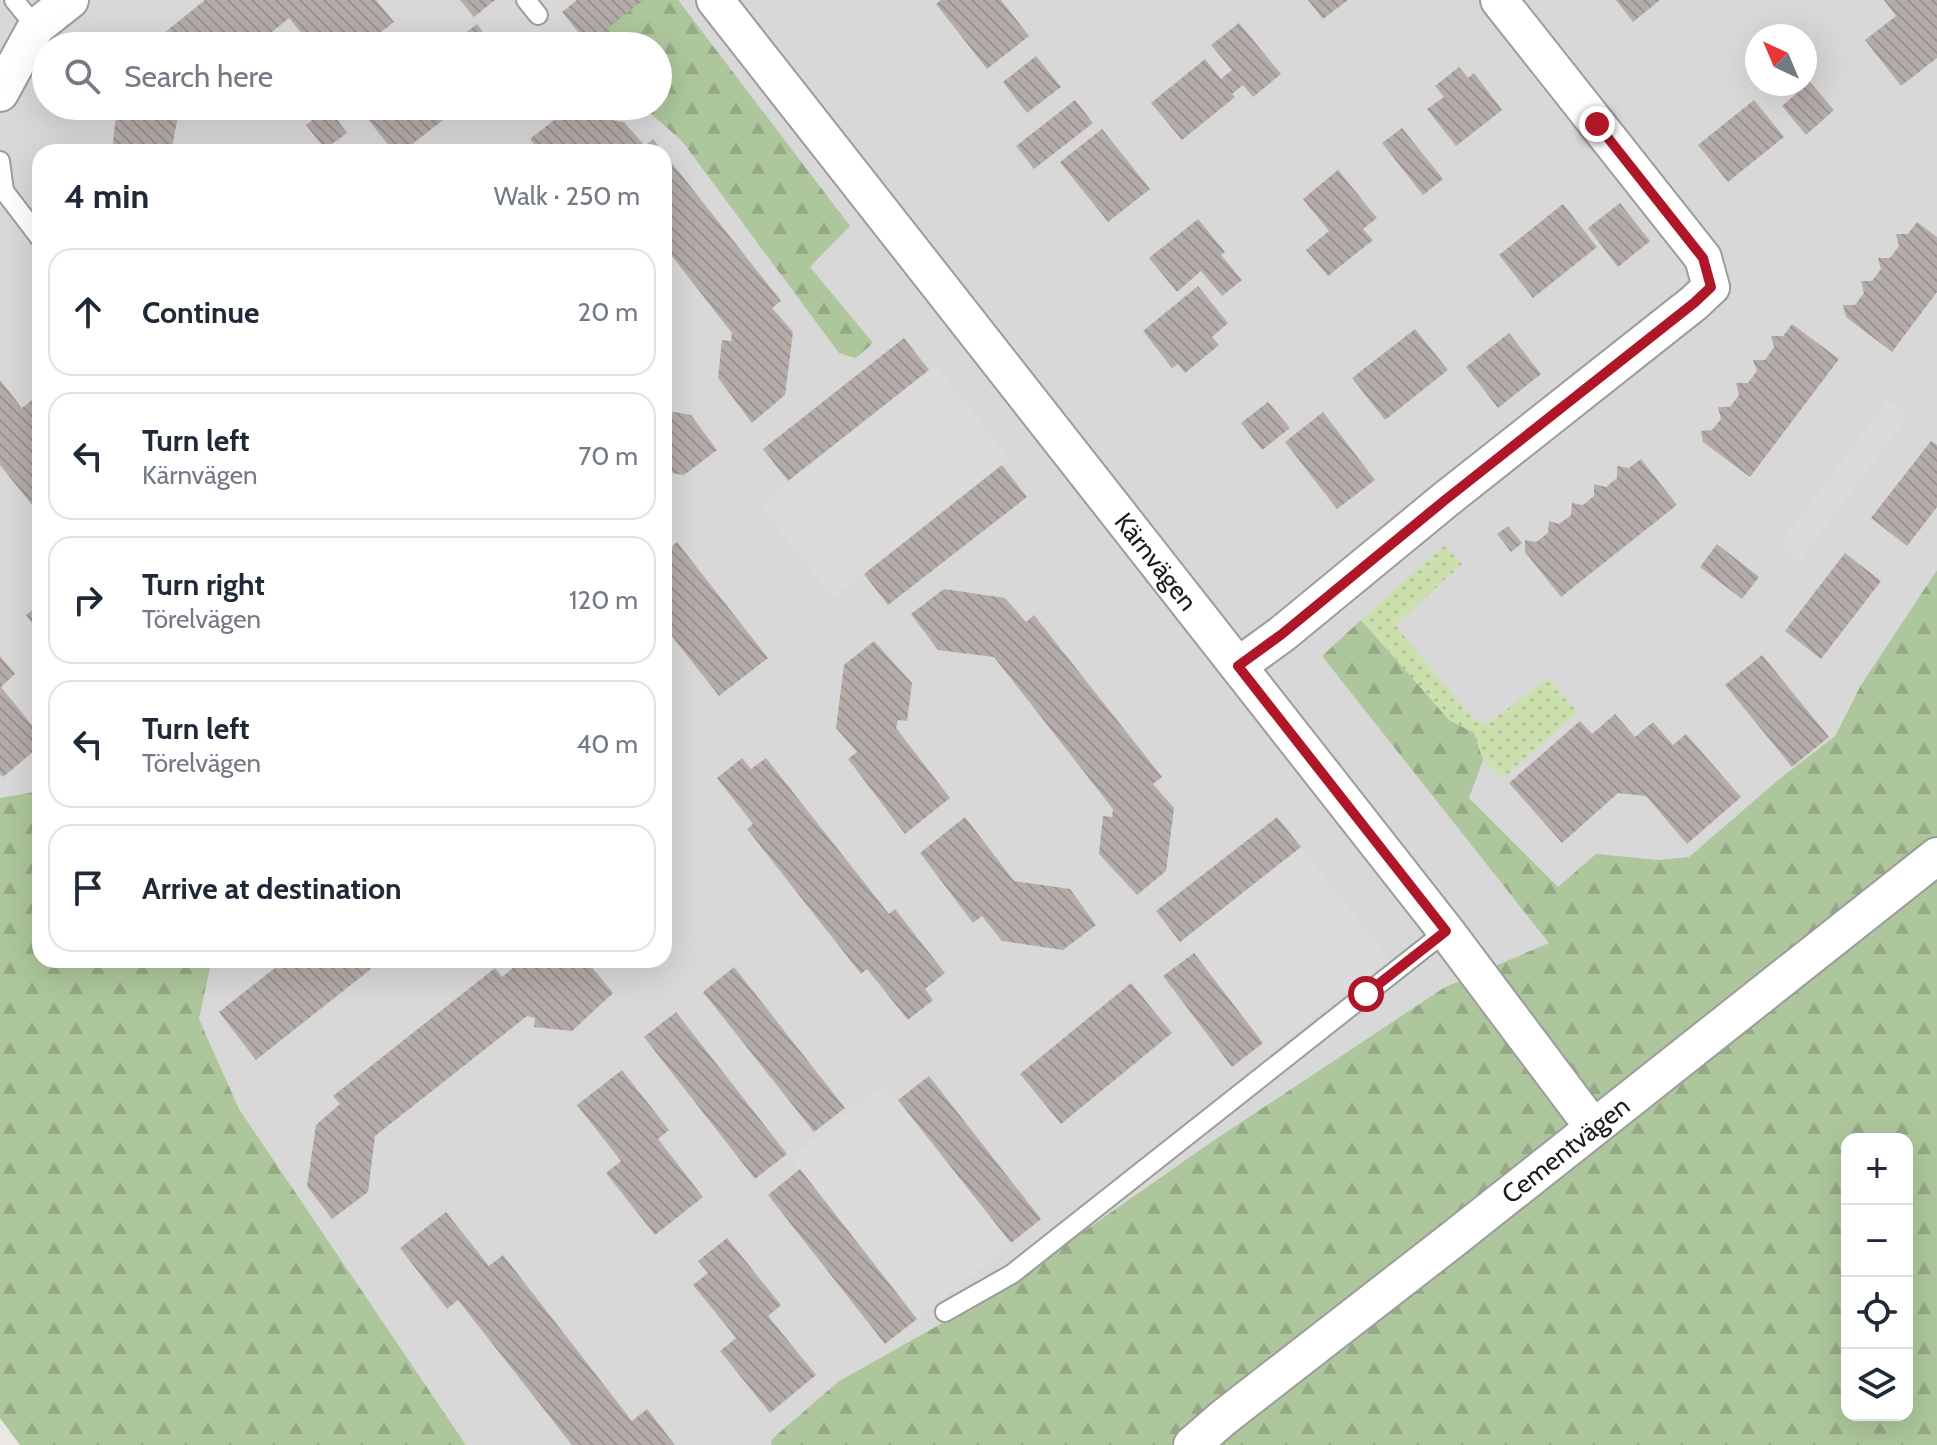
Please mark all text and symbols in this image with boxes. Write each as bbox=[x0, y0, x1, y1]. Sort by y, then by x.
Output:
north arrow bbox=[1745, 24, 1817, 96]
search box bbox=[32, 32, 672, 120]
icon: search bbox=[60, 54, 104, 98]
text: Search here bbox=[124, 58, 273, 95]
route end bbox=[1579, 106, 1615, 142]
text: 4 min bbox=[64, 175, 149, 217]
text: Walk · 250 m bbox=[494, 180, 640, 212]
icon: ahead bbox=[66, 290, 110, 334]
text: Continue bbox=[142, 294, 259, 331]
text: 20 m bbox=[578, 296, 638, 328]
text: Turn left bbox=[142, 422, 250, 459]
icon: left bbox=[66, 434, 110, 478]
text: 70 m bbox=[578, 440, 638, 472]
text: Kärnvägen bbox=[142, 459, 258, 491]
street label: Kärnvägen bbox=[1108, 506, 1204, 617]
text: Turn right bbox=[142, 566, 265, 603]
icon: right bbox=[66, 578, 110, 622]
text: 120 m bbox=[569, 584, 638, 616]
text: Törelvägen bbox=[142, 603, 261, 635]
text: Turn left bbox=[142, 710, 250, 747]
icon: left bbox=[66, 722, 110, 766]
text: 40 m bbox=[576, 728, 638, 760]
text: Törelvägen bbox=[142, 747, 261, 779]
icon: arrive bbox=[66, 866, 110, 910]
text: Arrive at destination bbox=[142, 870, 402, 907]
route start bbox=[1348, 976, 1384, 1012]
street label: Cementvägen bbox=[1495, 1090, 1636, 1210]
map controls bbox=[1841, 1133, 1913, 1421]
button: + bbox=[1841, 1133, 1913, 1205]
button: − bbox=[1841, 1205, 1913, 1277]
button: locate bbox=[1841, 1277, 1913, 1349]
button: layers bbox=[1841, 1349, 1913, 1421]

